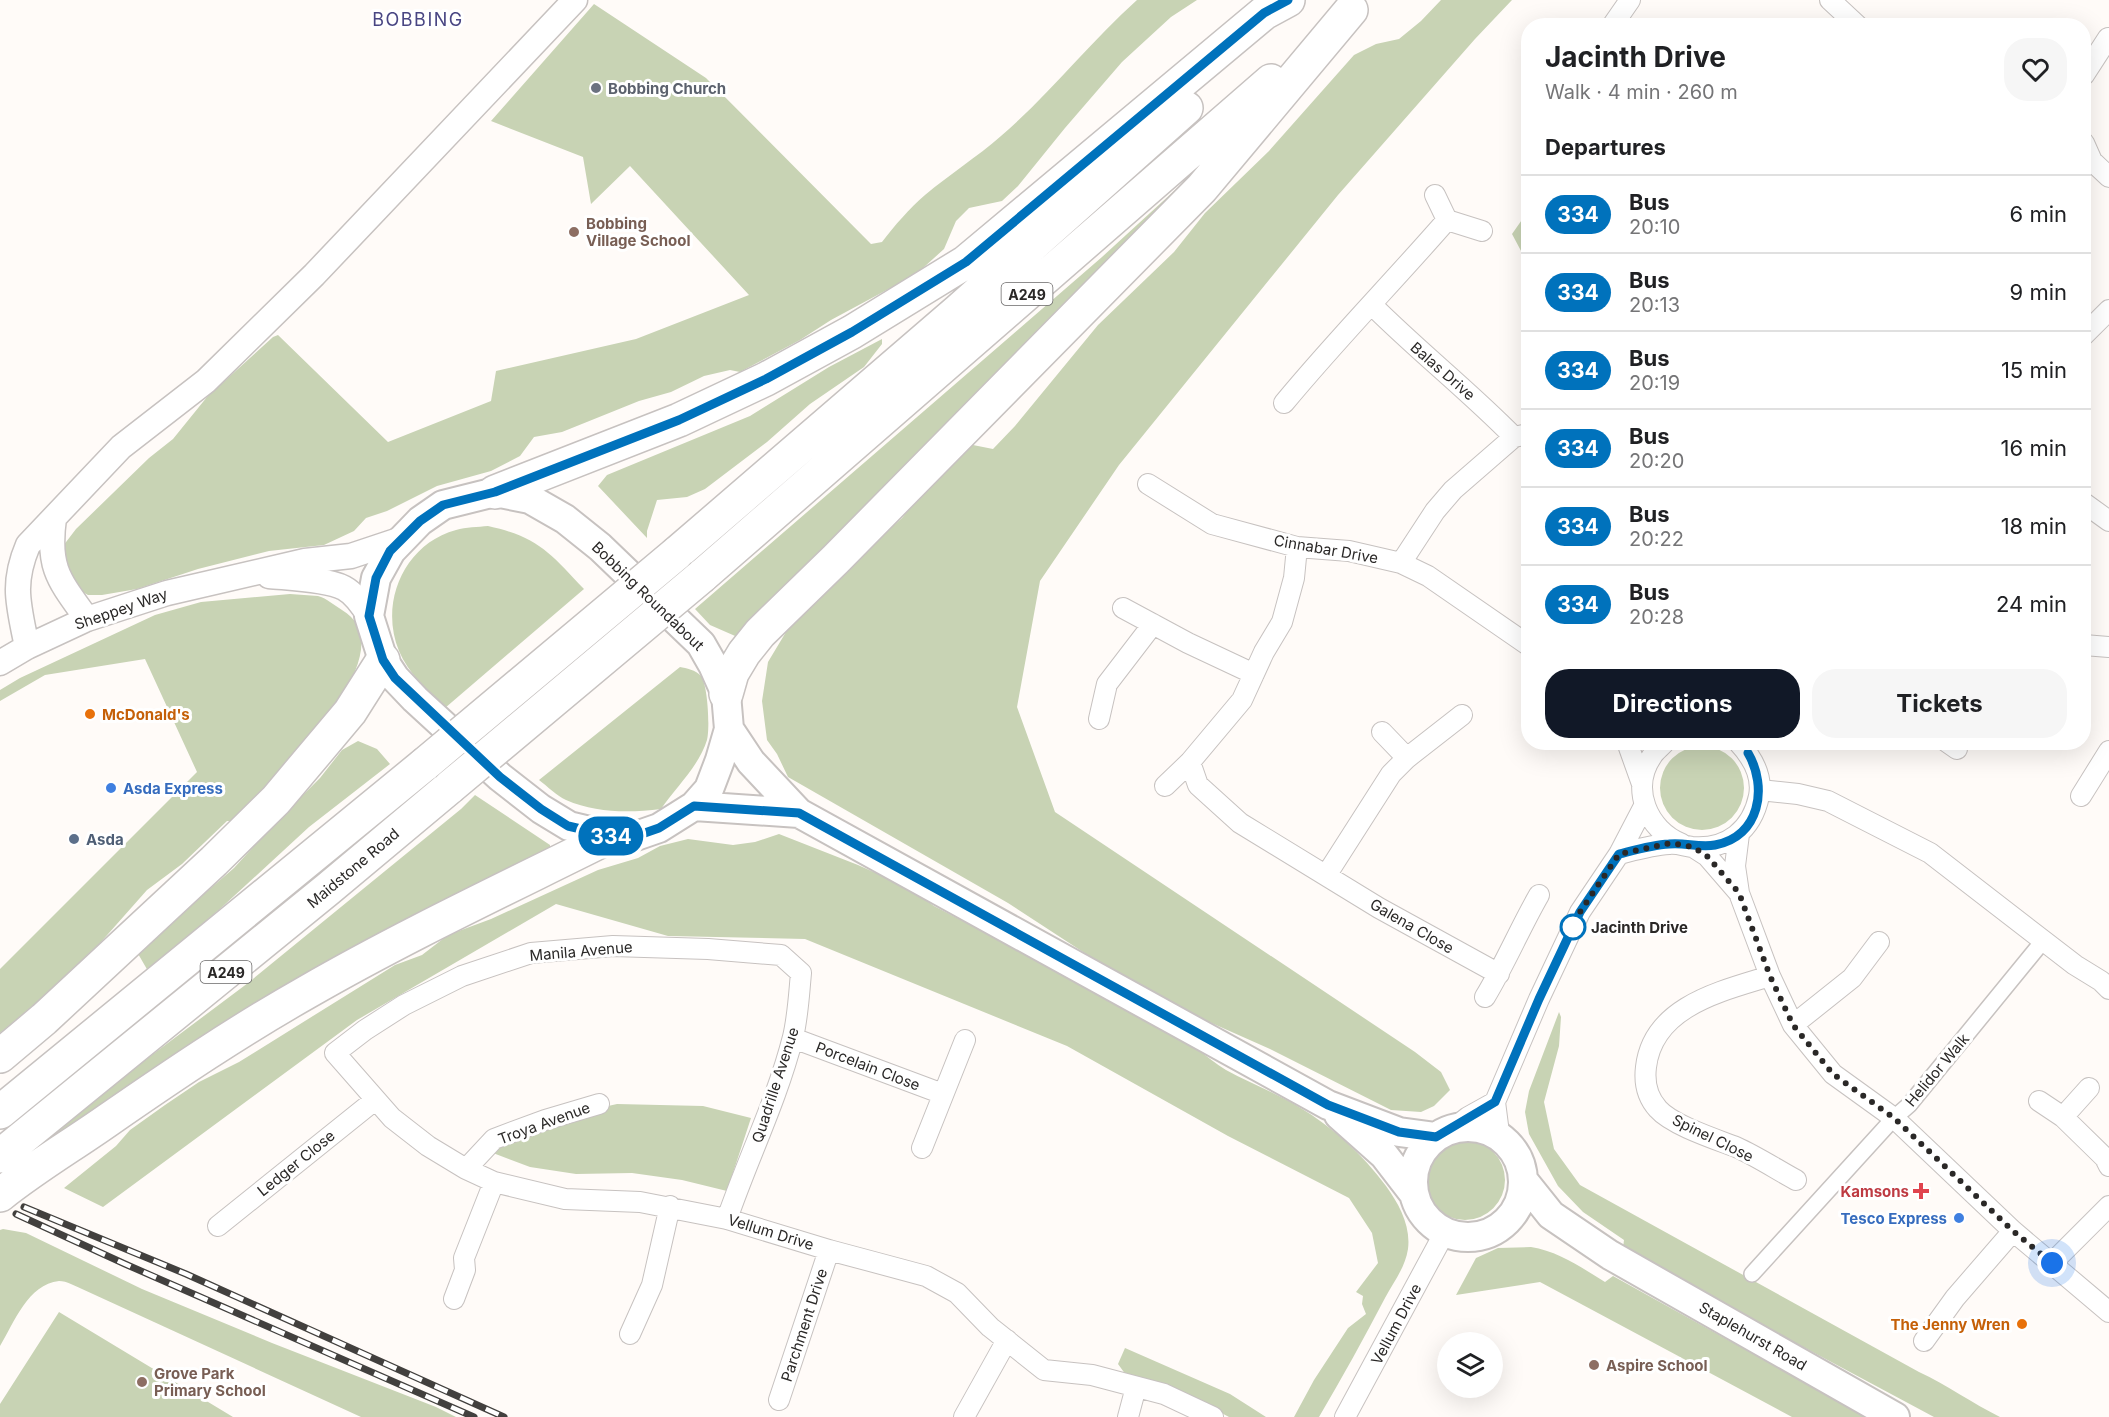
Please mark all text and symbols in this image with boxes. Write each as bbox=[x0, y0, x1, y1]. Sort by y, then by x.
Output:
district label: BOBBING bbox=[372, 9, 464, 30]
button: heart bbox=[2004, 38, 2067, 101]
text: Jacinth Drive bbox=[1545, 40, 1726, 74]
place label: Bobbing Church bbox=[608, 79, 726, 98]
text: Walk · 4 min · 260 m bbox=[1545, 80, 1738, 104]
marker: Bobbing Church bbox=[589, 81, 603, 95]
text: Departures bbox=[1545, 134, 1666, 160]
text: Bus bbox=[1629, 189, 1670, 215]
text: 6 min bbox=[2010, 201, 2067, 227]
text: 334 bbox=[1557, 202, 1599, 227]
place label: Bobbing Village School bbox=[586, 214, 691, 250]
text: 20:10 bbox=[1629, 215, 1680, 239]
marker: Bobbing Village School bbox=[567, 225, 581, 239]
text: Bus bbox=[1629, 267, 1670, 293]
text: 9 min bbox=[2010, 279, 2067, 305]
text: 334 bbox=[1557, 280, 1599, 305]
road number: A249 bbox=[1002, 283, 1052, 305]
text: 20:13 bbox=[1629, 293, 1680, 317]
street label: Balas Drive bbox=[1407, 338, 1479, 404]
text: Bus bbox=[1629, 345, 1670, 371]
text: 15 min bbox=[2001, 357, 2067, 383]
text: 334 bbox=[1557, 358, 1599, 383]
text: 20:19 bbox=[1629, 371, 1680, 395]
text: Bus bbox=[1629, 423, 1670, 449]
text: 16 min bbox=[2001, 435, 2067, 461]
text: 334 bbox=[1557, 436, 1599, 461]
text: 20:20 bbox=[1629, 449, 1684, 473]
text: Bus bbox=[1629, 501, 1670, 527]
text: 18 min bbox=[2001, 513, 2067, 539]
text: 334 bbox=[1557, 514, 1599, 539]
text: 20:22 bbox=[1629, 527, 1684, 551]
street label: Cinnabar Drive bbox=[1272, 530, 1380, 568]
street label: Bobbing Roundabout bbox=[588, 537, 708, 655]
text: Bus bbox=[1629, 579, 1670, 605]
street label: Sheppey Way bbox=[72, 584, 171, 634]
text: 24 min bbox=[1996, 591, 2067, 617]
text: 334 bbox=[1557, 592, 1599, 617]
text: 20:28 bbox=[1629, 605, 1684, 629]
button: Directions bbox=[1545, 669, 1800, 738]
button: Tickets bbox=[1812, 669, 2067, 738]
place label: McDonald's bbox=[102, 705, 190, 724]
marker: McDonald's bbox=[83, 707, 97, 721]
place label: Asda Express bbox=[123, 779, 223, 798]
marker: Asda Express bbox=[104, 781, 118, 795]
line badge: 334 bbox=[576, 816, 646, 856]
street label: Maidstone Road bbox=[303, 824, 403, 912]
text: 334 bbox=[590, 824, 632, 849]
place label: Asda bbox=[86, 830, 124, 849]
marker: Asda bbox=[67, 832, 81, 846]
street label: Galena Close bbox=[1367, 894, 1457, 958]
marker: Jacinth Drive bbox=[1560, 914, 1586, 940]
place label: Jacinth Drive bbox=[1591, 918, 1688, 937]
street label: Manila Avenue bbox=[529, 937, 633, 965]
road number: A249 bbox=[200, 961, 252, 983]
street label: Quadrille Avenue bbox=[747, 1025, 803, 1145]
street label: Helidor Walk bbox=[1901, 1029, 1974, 1110]
street label: Porcelain Close bbox=[813, 1037, 923, 1095]
street label: Troya Avenue bbox=[495, 1098, 593, 1148]
street label: Spinel Close bbox=[1669, 1110, 1757, 1166]
street label: Ledger Close bbox=[253, 1126, 339, 1200]
place label: Kamsons bbox=[1840, 1182, 1909, 1201]
marker: Kamsons bbox=[1914, 1184, 1928, 1198]
place label: Tesco Express bbox=[1840, 1209, 1947, 1228]
street label: Vellum Drive bbox=[726, 1210, 816, 1254]
marker: Tesco Express bbox=[1952, 1211, 1966, 1225]
your location bbox=[2037, 1248, 2067, 1278]
street label: Parchment Drive bbox=[777, 1266, 831, 1384]
street label: Vellum Drive bbox=[1367, 1280, 1425, 1368]
street label: Staplehurst Road bbox=[1696, 1297, 1810, 1375]
place label: The Jenny Wren bbox=[1890, 1315, 2010, 1334]
marker: The Jenny Wren bbox=[2015, 1317, 2029, 1331]
map controls bbox=[1437, 1332, 1503, 1398]
button: layers bbox=[1437, 1332, 1503, 1398]
place label: Aspire School bbox=[1606, 1356, 1708, 1375]
marker: Aspire School bbox=[1587, 1358, 1601, 1372]
place label: Grove Park Primary School bbox=[154, 1364, 266, 1400]
marker: Grove Park Primary School bbox=[135, 1375, 149, 1389]

